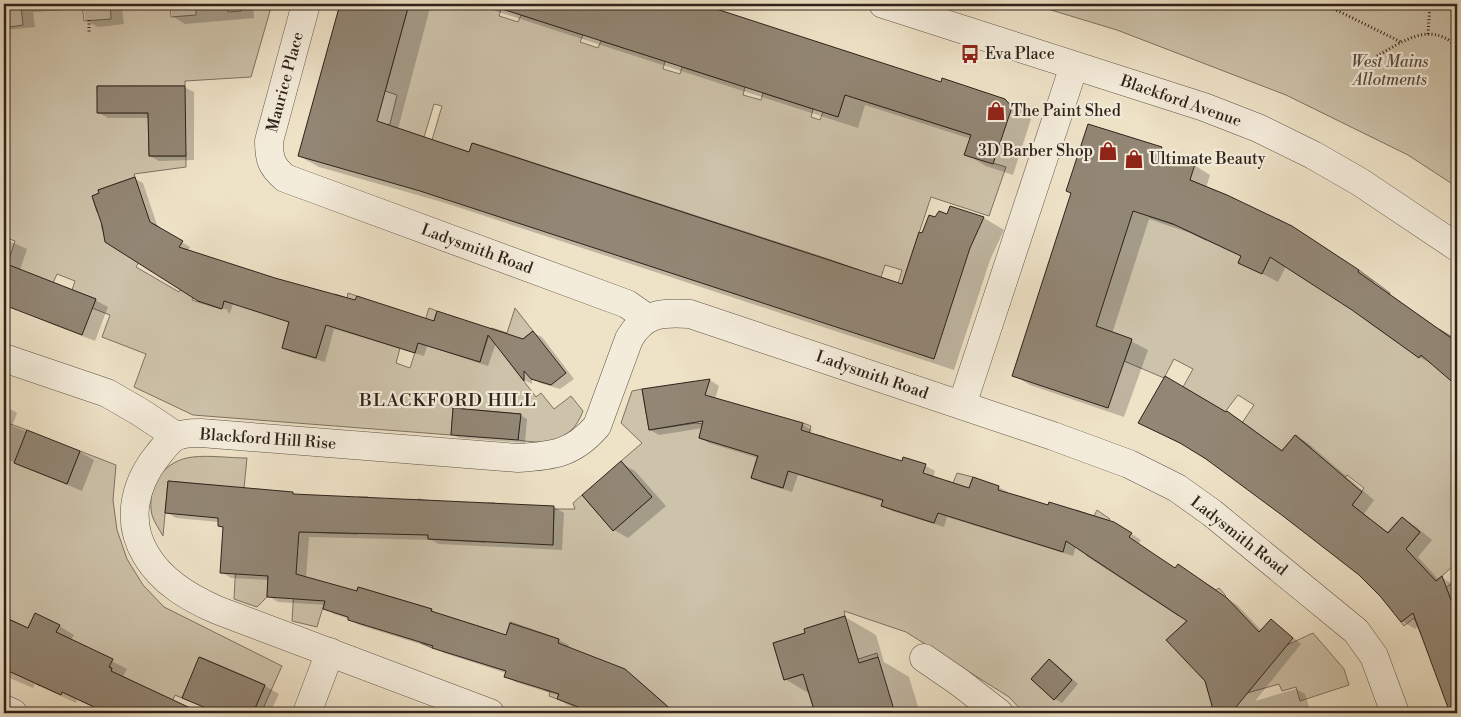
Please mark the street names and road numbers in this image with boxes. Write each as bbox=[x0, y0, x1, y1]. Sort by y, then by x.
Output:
street label: Maurice Place bbox=[262, 30, 308, 134]
street label: Blackford Avenue bbox=[1117, 71, 1244, 131]
street label: Ladysmith Road bbox=[418, 219, 536, 279]
street label: Ladysmith Road bbox=[813, 346, 931, 404]
street label: Blackford Hill Rise bbox=[198, 424, 337, 454]
street label: Ladysmith Road bbox=[1186, 492, 1292, 580]

